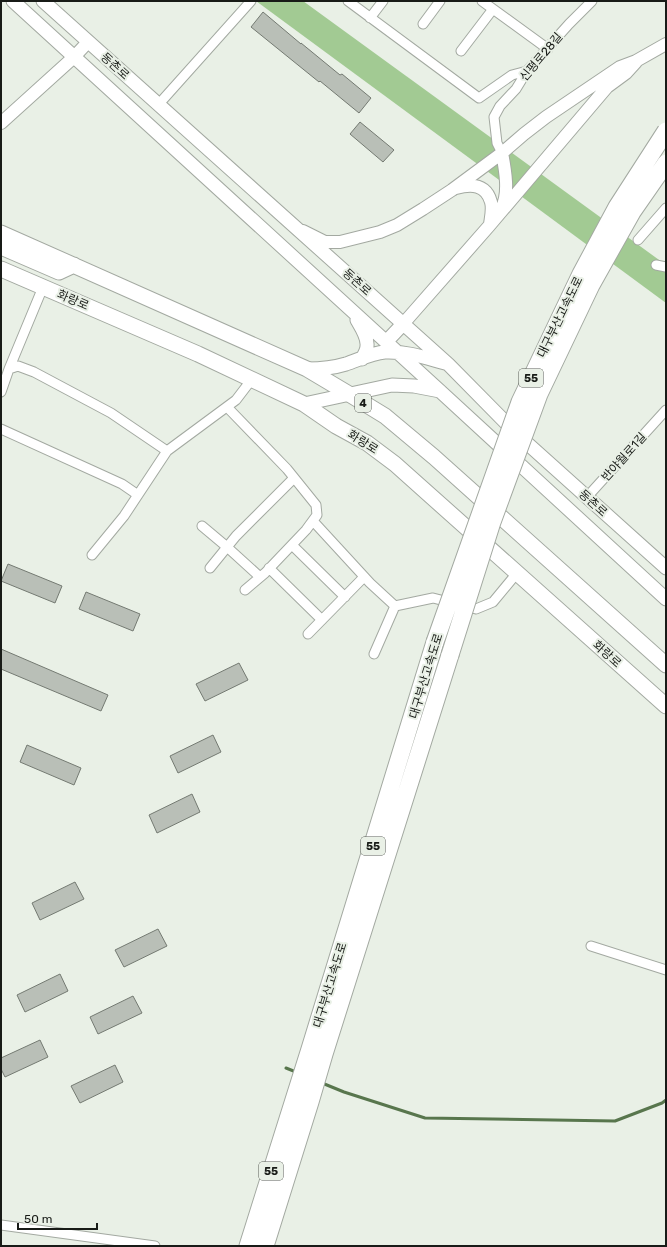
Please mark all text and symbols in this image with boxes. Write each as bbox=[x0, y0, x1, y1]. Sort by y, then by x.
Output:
street label: 신평로28길 bbox=[517, 30, 565, 84]
street label: 동촌로 bbox=[98, 50, 132, 82]
street label: 동촌로 bbox=[340, 266, 374, 298]
street label: 대구부산고속도로 bbox=[534, 274, 586, 360]
street label: 화랑로 bbox=[55, 287, 91, 313]
road number: 55 bbox=[519, 369, 543, 387]
road number: 4 bbox=[355, 394, 371, 412]
street label: 화랑로 bbox=[345, 427, 381, 457]
street label: 반야월로1길 bbox=[599, 430, 649, 484]
street label: 동촌로 bbox=[576, 487, 610, 519]
street label: 대구부산고속도로 bbox=[406, 632, 446, 720]
street label: 화랑로 bbox=[590, 638, 624, 670]
road number: 55 bbox=[361, 837, 385, 855]
street label: 대구부산고속도로 bbox=[310, 941, 350, 1029]
road number: 55 bbox=[259, 1162, 283, 1180]
scale bar bbox=[18, 1205, 97, 1231]
text: 50 m bbox=[24, 1212, 52, 1226]

